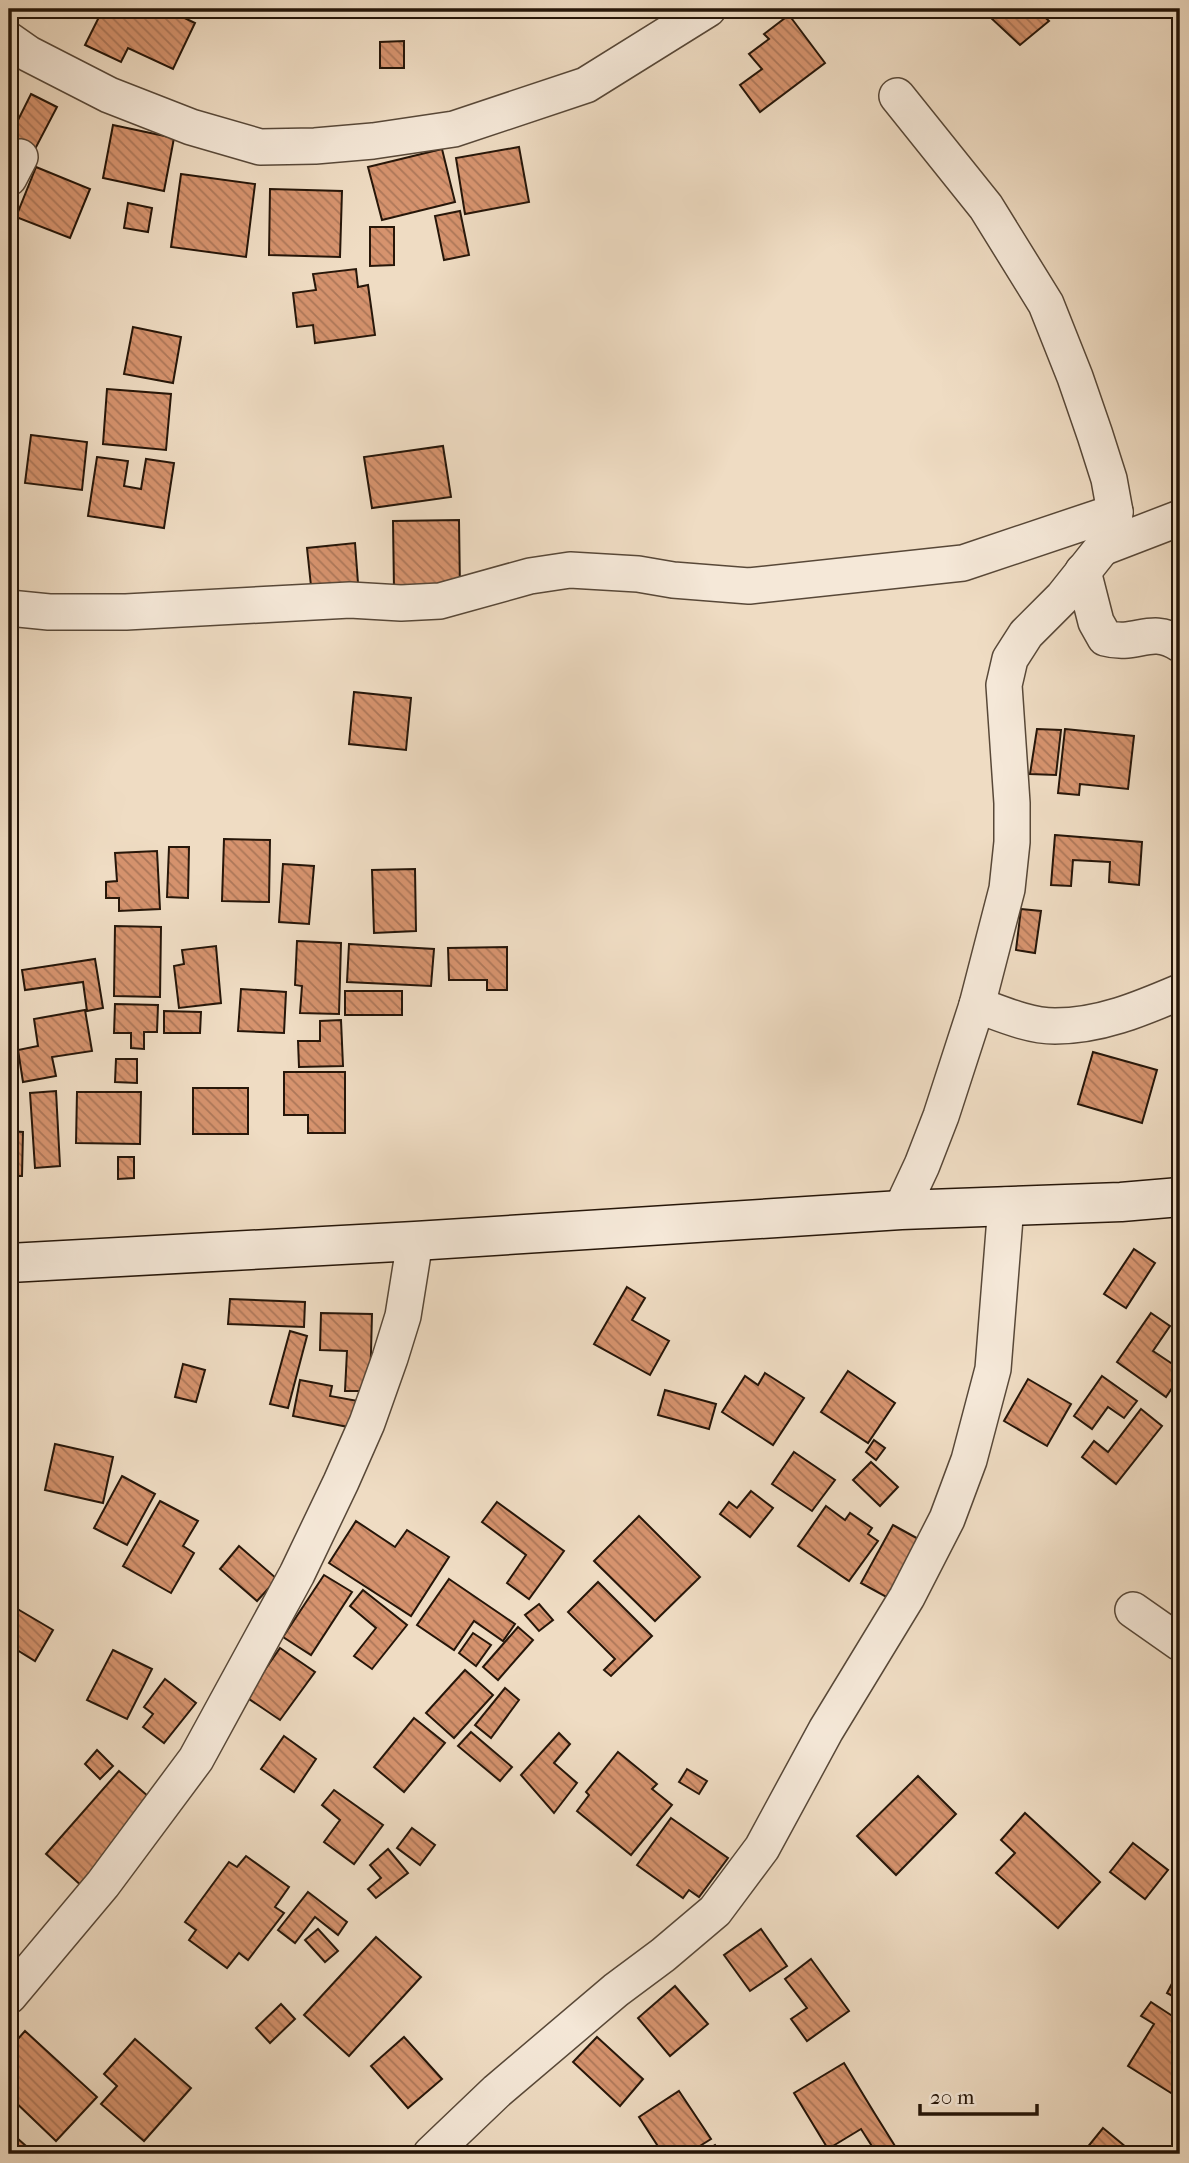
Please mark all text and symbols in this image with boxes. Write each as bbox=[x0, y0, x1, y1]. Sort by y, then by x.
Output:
scale bar bbox=[920, 2072, 1037, 2116]
text: 20 m bbox=[930, 2085, 975, 2109]

